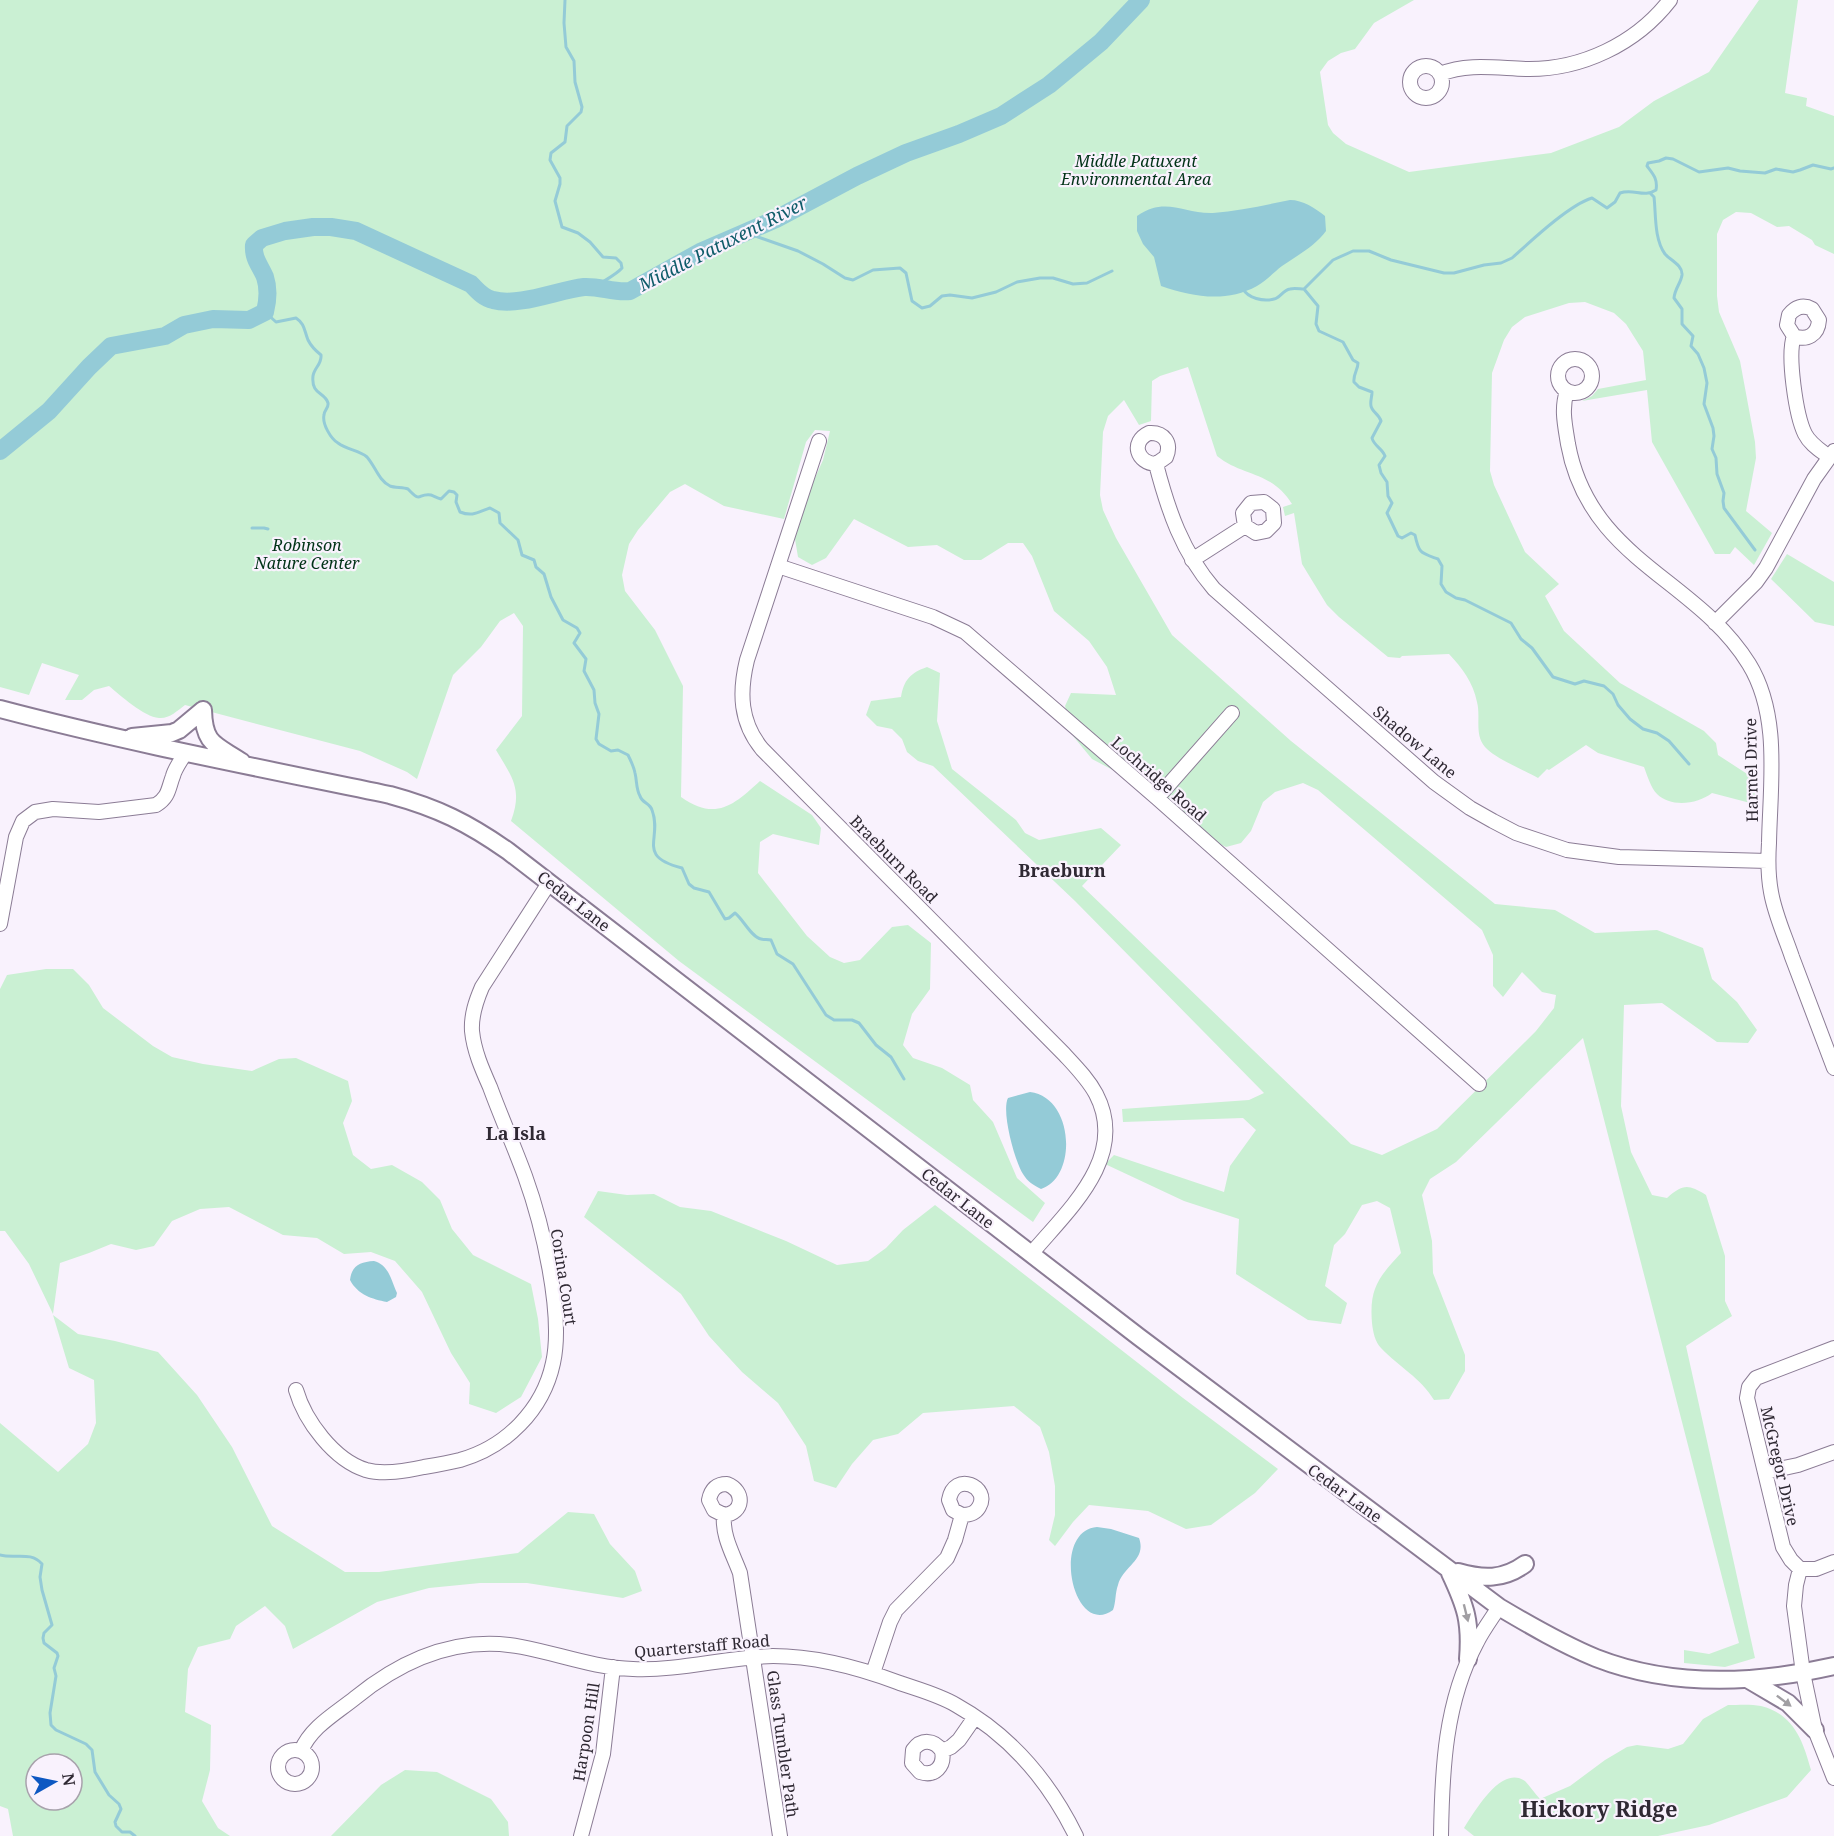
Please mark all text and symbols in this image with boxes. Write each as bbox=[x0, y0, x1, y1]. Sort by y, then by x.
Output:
park label: Middle Patuxent Environmental Area bbox=[1060, 150, 1212, 190]
water label: Middle Patuxent River bbox=[633, 190, 812, 297]
park label: Robinson Nature Center bbox=[254, 534, 360, 574]
street label: Shadow Lane bbox=[1369, 701, 1461, 783]
street label: Harmel Drive bbox=[1739, 718, 1763, 822]
street label: Lochridge Road bbox=[1107, 731, 1211, 827]
street label: Braeburn Road bbox=[845, 810, 943, 908]
district label: Braeburn bbox=[1018, 858, 1106, 882]
street label: Cedar Lane bbox=[533, 866, 615, 936]
district label: La Isla bbox=[486, 1121, 546, 1145]
street label: Cedar Lane bbox=[917, 1163, 999, 1233]
street label: Corina Court bbox=[546, 1227, 583, 1327]
street label: McGregor Drive bbox=[1756, 1404, 1804, 1528]
street label: Cedar Lane bbox=[1303, 1459, 1387, 1527]
one-way arrow bbox=[1462, 1604, 1472, 1622]
street label: Quarterstaff Road bbox=[633, 1629, 771, 1663]
street label: Glass Tumbler Path bbox=[762, 1669, 804, 1819]
street label: Harpoon Hill bbox=[567, 1681, 605, 1783]
one-way arrow bbox=[1776, 1695, 1792, 1707]
north arrow bbox=[24, 1752, 84, 1812]
text: N bbox=[57, 1772, 81, 1788]
district label: Hickory Ridge bbox=[1521, 1793, 1678, 1823]

